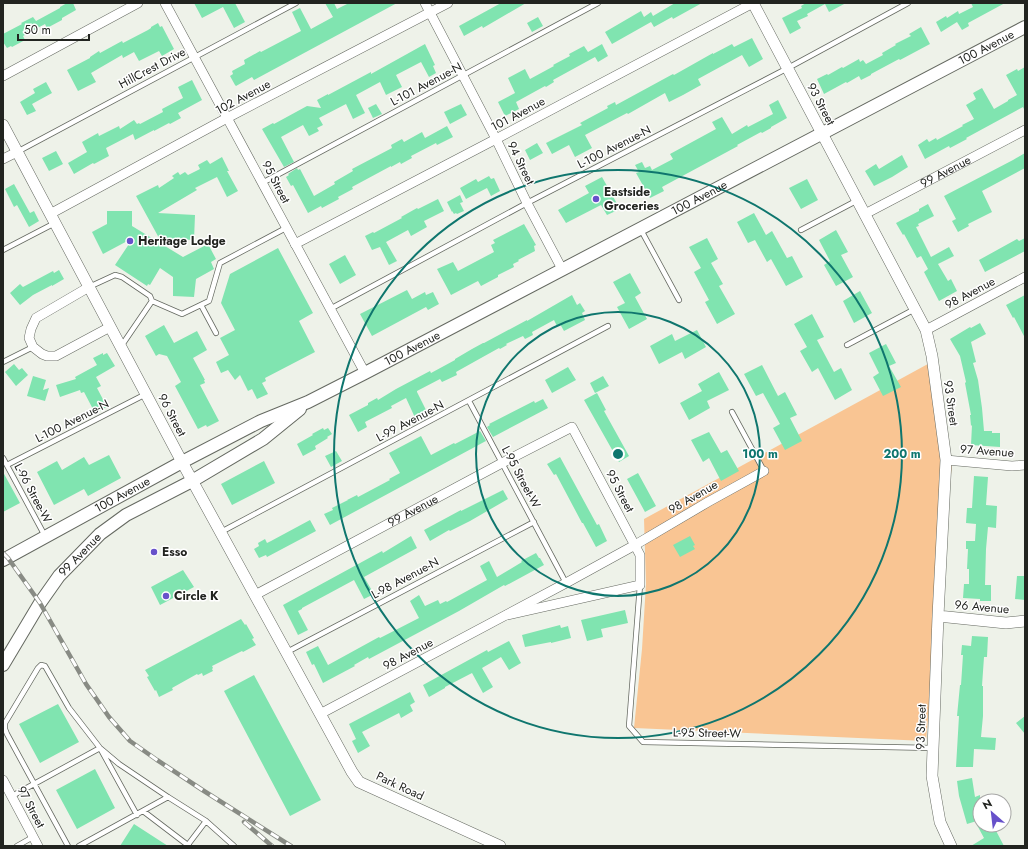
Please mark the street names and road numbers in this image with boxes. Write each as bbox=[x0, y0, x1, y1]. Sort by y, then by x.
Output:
street label: 100 Avenue bbox=[955, 25, 1017, 69]
street label: HillCrest Drive bbox=[115, 43, 189, 93]
street label: L-101 Avenue-N bbox=[387, 58, 465, 110]
street label: 102 Avenue bbox=[212, 75, 274, 119]
street label: 93 Street bbox=[802, 80, 840, 129]
street label: 101 Avenue bbox=[488, 92, 548, 136]
street label: L-100 Avenue-N bbox=[574, 121, 654, 173]
street label: 94 Street bbox=[503, 138, 539, 188]
street label: 99 Avenue bbox=[917, 151, 974, 192]
street label: 95 Street bbox=[257, 158, 295, 207]
street label: 100 Avenue bbox=[668, 176, 730, 220]
street label: 98 Avenue bbox=[942, 272, 998, 314]
street label: 100 Avenue bbox=[381, 326, 443, 370]
street label: 93 Street bbox=[939, 379, 963, 427]
street label: 96 Street bbox=[153, 390, 191, 440]
street label: L-100 Avenue-N bbox=[32, 395, 112, 447]
street label: L-99 Avenue-N bbox=[373, 396, 447, 446]
street label: 97 Avenue bbox=[960, 440, 1014, 462]
street label: L-95 Street-W bbox=[497, 443, 545, 511]
street label: L-96 Stree-W bbox=[10, 460, 56, 526]
street label: 95 Street bbox=[601, 467, 639, 516]
street label: 100 Avenue bbox=[91, 472, 153, 517]
street label: 98 Avenue bbox=[665, 476, 721, 518]
street label: 99 Avenue bbox=[384, 490, 441, 532]
street label: 99 Avenue bbox=[54, 529, 105, 581]
street label: L-98 Avenue-N bbox=[368, 553, 442, 603]
street label: 96 Avenue bbox=[954, 596, 1010, 618]
street label: 98 Avenue bbox=[380, 633, 436, 675]
street label: 93 Street bbox=[911, 704, 931, 750]
street label: L-95 Street-W bbox=[673, 723, 741, 743]
street label: Park Road bbox=[373, 767, 427, 805]
street label: 97 Street bbox=[12, 783, 50, 831]

